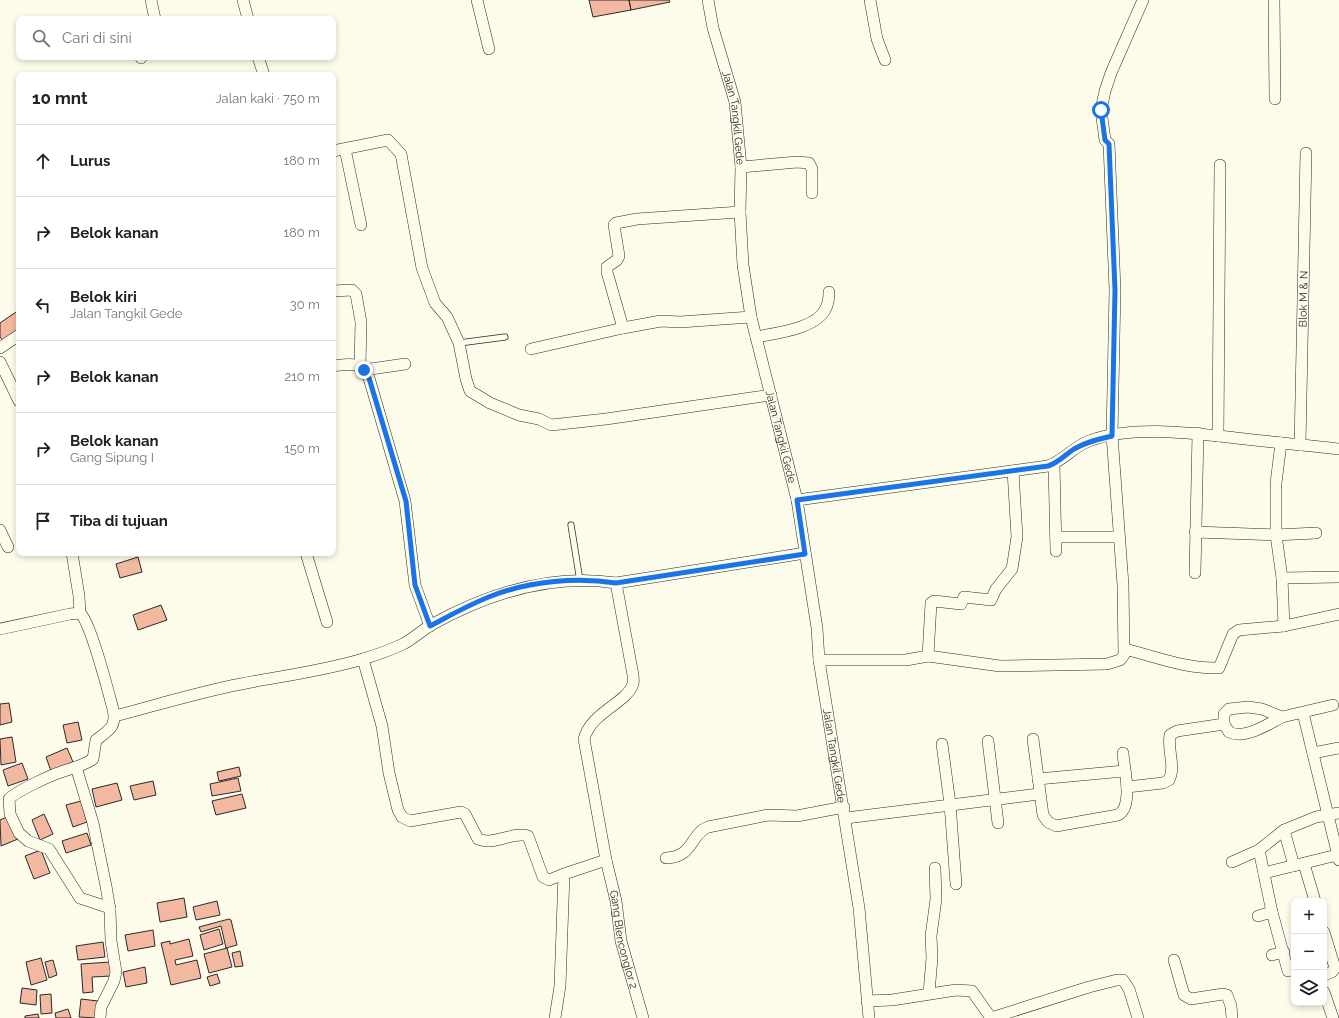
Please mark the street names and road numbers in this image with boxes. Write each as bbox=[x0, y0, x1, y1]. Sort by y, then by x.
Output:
street label: Jalan Tangkil Gede bbox=[720, 69, 747, 166]
street label: Blok M & N bbox=[1296, 271, 1310, 327]
street label: Jalan Tangkil Gede bbox=[763, 389, 799, 485]
street label: Jalan Tangkil Gede bbox=[820, 708, 849, 804]
street label: Gang Blenconglor 2 bbox=[607, 889, 641, 990]

